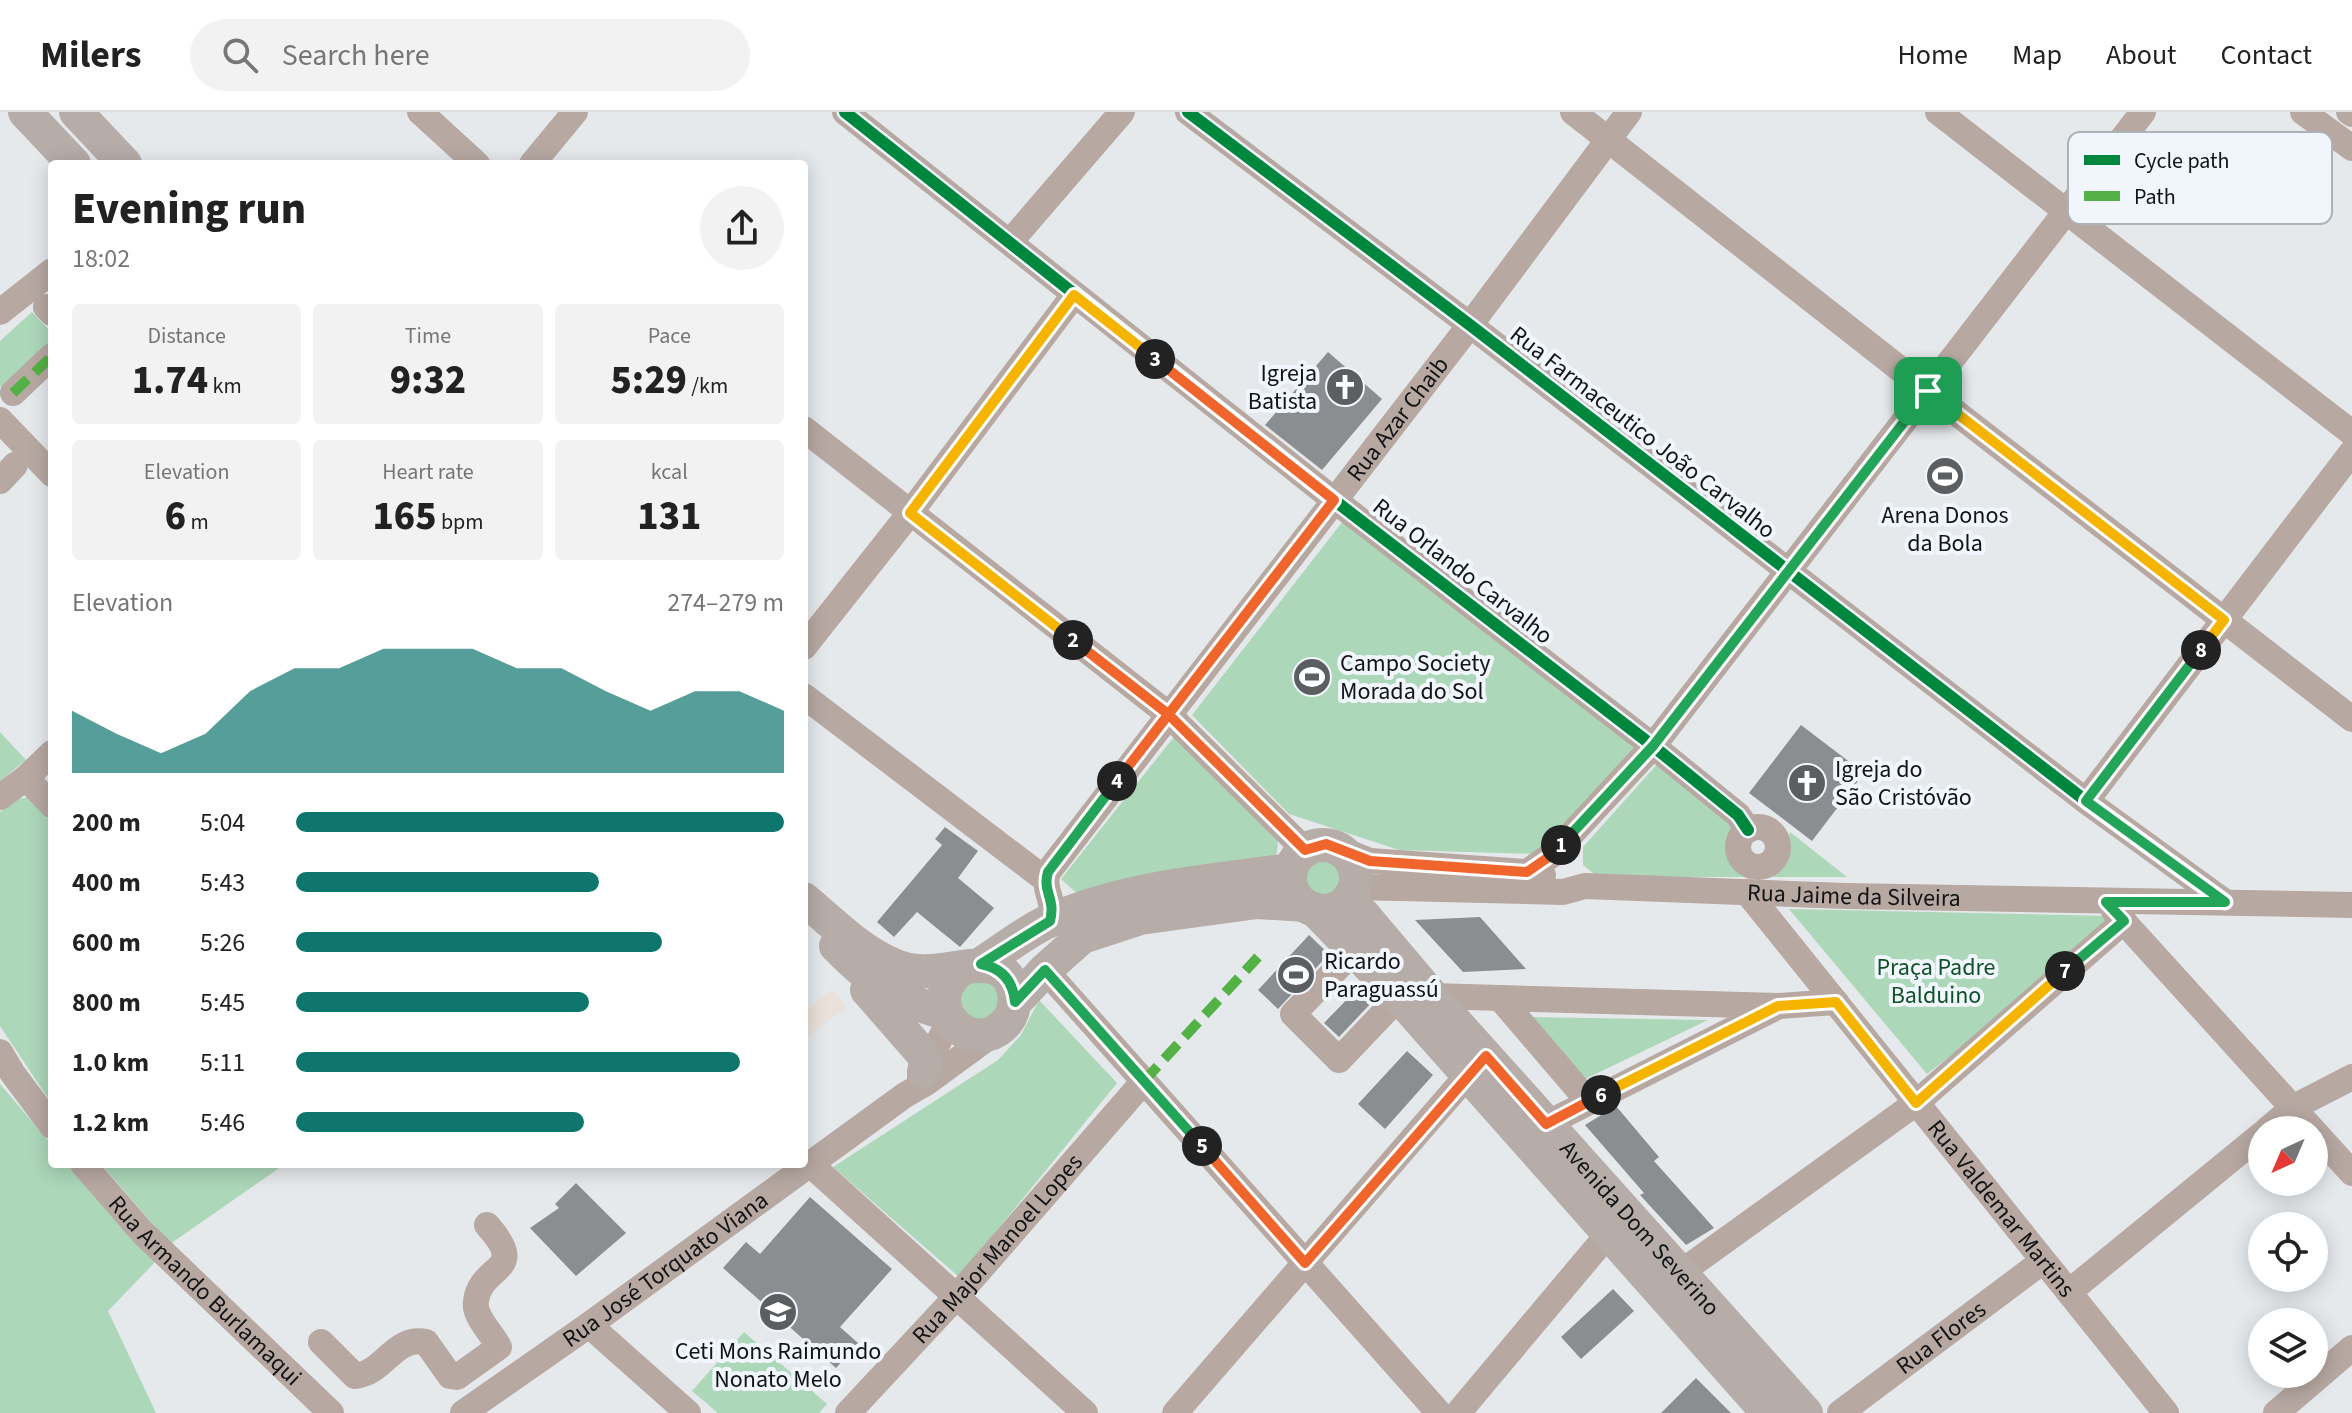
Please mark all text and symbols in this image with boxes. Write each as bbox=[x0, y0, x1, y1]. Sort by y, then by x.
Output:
search box bbox=[190, 19, 750, 91]
text: Milers bbox=[40, 28, 142, 82]
icon: search bbox=[218, 33, 262, 77]
text: Search here bbox=[282, 34, 430, 77]
text: Home bbox=[1897, 35, 1968, 75]
text: Map bbox=[2012, 35, 2062, 75]
text: About bbox=[2106, 35, 2177, 75]
text: Contact bbox=[2221, 35, 2312, 75]
legend bbox=[2068, 132, 2332, 224]
text: Cycle path bbox=[2134, 145, 2230, 177]
text: Evening run bbox=[72, 178, 306, 241]
text: Path bbox=[2134, 181, 2176, 213]
button: share bbox=[700, 186, 784, 270]
text: 18:02 bbox=[72, 240, 130, 277]
street label: Rua Farmaceutico João Carvalho bbox=[1502, 317, 1783, 547]
text: Distance bbox=[148, 320, 226, 352]
text: Time bbox=[405, 320, 451, 352]
text: Pace bbox=[648, 320, 691, 352]
pin: 3 bbox=[1135, 339, 1175, 379]
text: 3 bbox=[1149, 343, 1161, 375]
street label: Rua Azar Chaib bbox=[1338, 349, 1457, 489]
text: 1.74 bbox=[132, 352, 208, 409]
text: 9:32 bbox=[390, 352, 466, 409]
text: 5:29 bbox=[610, 352, 687, 409]
place label: Igreja Batista bbox=[1248, 356, 1317, 419]
pin bbox=[1894, 357, 1962, 425]
church icon: Igreja Batista bbox=[1324, 366, 1366, 408]
icon: arrive bbox=[1906, 369, 1950, 413]
text: km bbox=[208, 370, 242, 402]
text: /km bbox=[687, 370, 728, 402]
sports icon: Arena Donos da Bola bbox=[1924, 455, 1966, 497]
text: Elevation bbox=[144, 456, 230, 488]
text: Heart rate bbox=[382, 456, 474, 488]
text: kcal bbox=[651, 456, 688, 488]
text: 6 bbox=[165, 488, 186, 545]
text: 165 bbox=[372, 488, 437, 545]
text: 131 bbox=[637, 488, 701, 545]
street label: Rua Orlando Carvalho bbox=[1365, 490, 1560, 653]
place label: Arena Donos da Bola bbox=[1882, 498, 2008, 561]
text: m bbox=[186, 506, 209, 538]
text: bpm bbox=[437, 506, 484, 538]
text: Elevation bbox=[72, 584, 173, 621]
text: 274–279 m bbox=[667, 584, 784, 621]
pin: 2 bbox=[1053, 620, 1093, 660]
text: 2 bbox=[1067, 624, 1079, 656]
pin: 8 bbox=[2181, 630, 2221, 670]
text: 8 bbox=[2195, 634, 2207, 666]
place label: Campo Society Morada do Sol bbox=[1340, 646, 1490, 709]
sports icon: Campo Society Morada do Sol bbox=[1291, 656, 1333, 698]
place label: Igreja do São Cristóvão bbox=[1835, 752, 1972, 815]
pin: 4 bbox=[1097, 761, 1137, 801]
church icon: Igreja do São Cristóvão bbox=[1786, 762, 1828, 804]
text: 4 bbox=[1111, 765, 1123, 797]
text: 200 m bbox=[72, 804, 141, 841]
text: 5:04 bbox=[200, 804, 245, 841]
pin: 1 bbox=[1541, 825, 1581, 865]
text: 1 bbox=[1555, 829, 1567, 861]
text: 400 m bbox=[72, 864, 141, 901]
text: 5:43 bbox=[200, 864, 245, 901]
street label: Rua Jaime da Silveira bbox=[1746, 875, 1961, 916]
text: 600 m bbox=[72, 924, 141, 961]
text: 5:26 bbox=[200, 924, 245, 961]
place label: Ricardo Paraguassú bbox=[1324, 944, 1439, 1007]
park label: Praça Padre Balduino bbox=[1876, 950, 1996, 1013]
pin: 7 bbox=[2045, 951, 2085, 991]
sports icon: Ricardo Paraguassú bbox=[1275, 954, 1317, 996]
text: 7 bbox=[2059, 955, 2071, 987]
text: 800 m bbox=[72, 984, 141, 1021]
text: 5:45 bbox=[200, 984, 245, 1021]
text: 1.0 km bbox=[72, 1044, 149, 1081]
text: 5:11 bbox=[200, 1044, 245, 1081]
pin: 6 bbox=[1581, 1075, 1621, 1115]
text: 6 bbox=[1595, 1079, 1607, 1111]
text: 1.2 km bbox=[72, 1104, 149, 1141]
text: 5:46 bbox=[200, 1104, 245, 1141]
street label: Rua Valdemar Martins bbox=[1919, 1112, 2083, 1305]
north arrow bbox=[2248, 1116, 2328, 1196]
map controls bbox=[2248, 1116, 2328, 1388]
pin: 5 bbox=[1182, 1126, 1222, 1166]
text: 5 bbox=[1196, 1130, 1208, 1162]
street label: Avenida Dom Severino bbox=[1551, 1132, 1728, 1324]
street label: Rua Major Manoel Lopes bbox=[904, 1146, 1091, 1352]
street label: Rua José Torquato Viana bbox=[555, 1183, 776, 1356]
street label: Rua Armando Burlamaqui bbox=[100, 1188, 310, 1394]
button: locate bbox=[2248, 1212, 2328, 1292]
school or university icon: Ceti Mons Raimundo Nonato Melo bbox=[757, 1291, 799, 1333]
street label: Rua Flores bbox=[1889, 1292, 1994, 1383]
button: layers bbox=[2248, 1308, 2328, 1388]
place label: Ceti Mons Raimundo Nonato Melo bbox=[675, 1334, 881, 1397]

